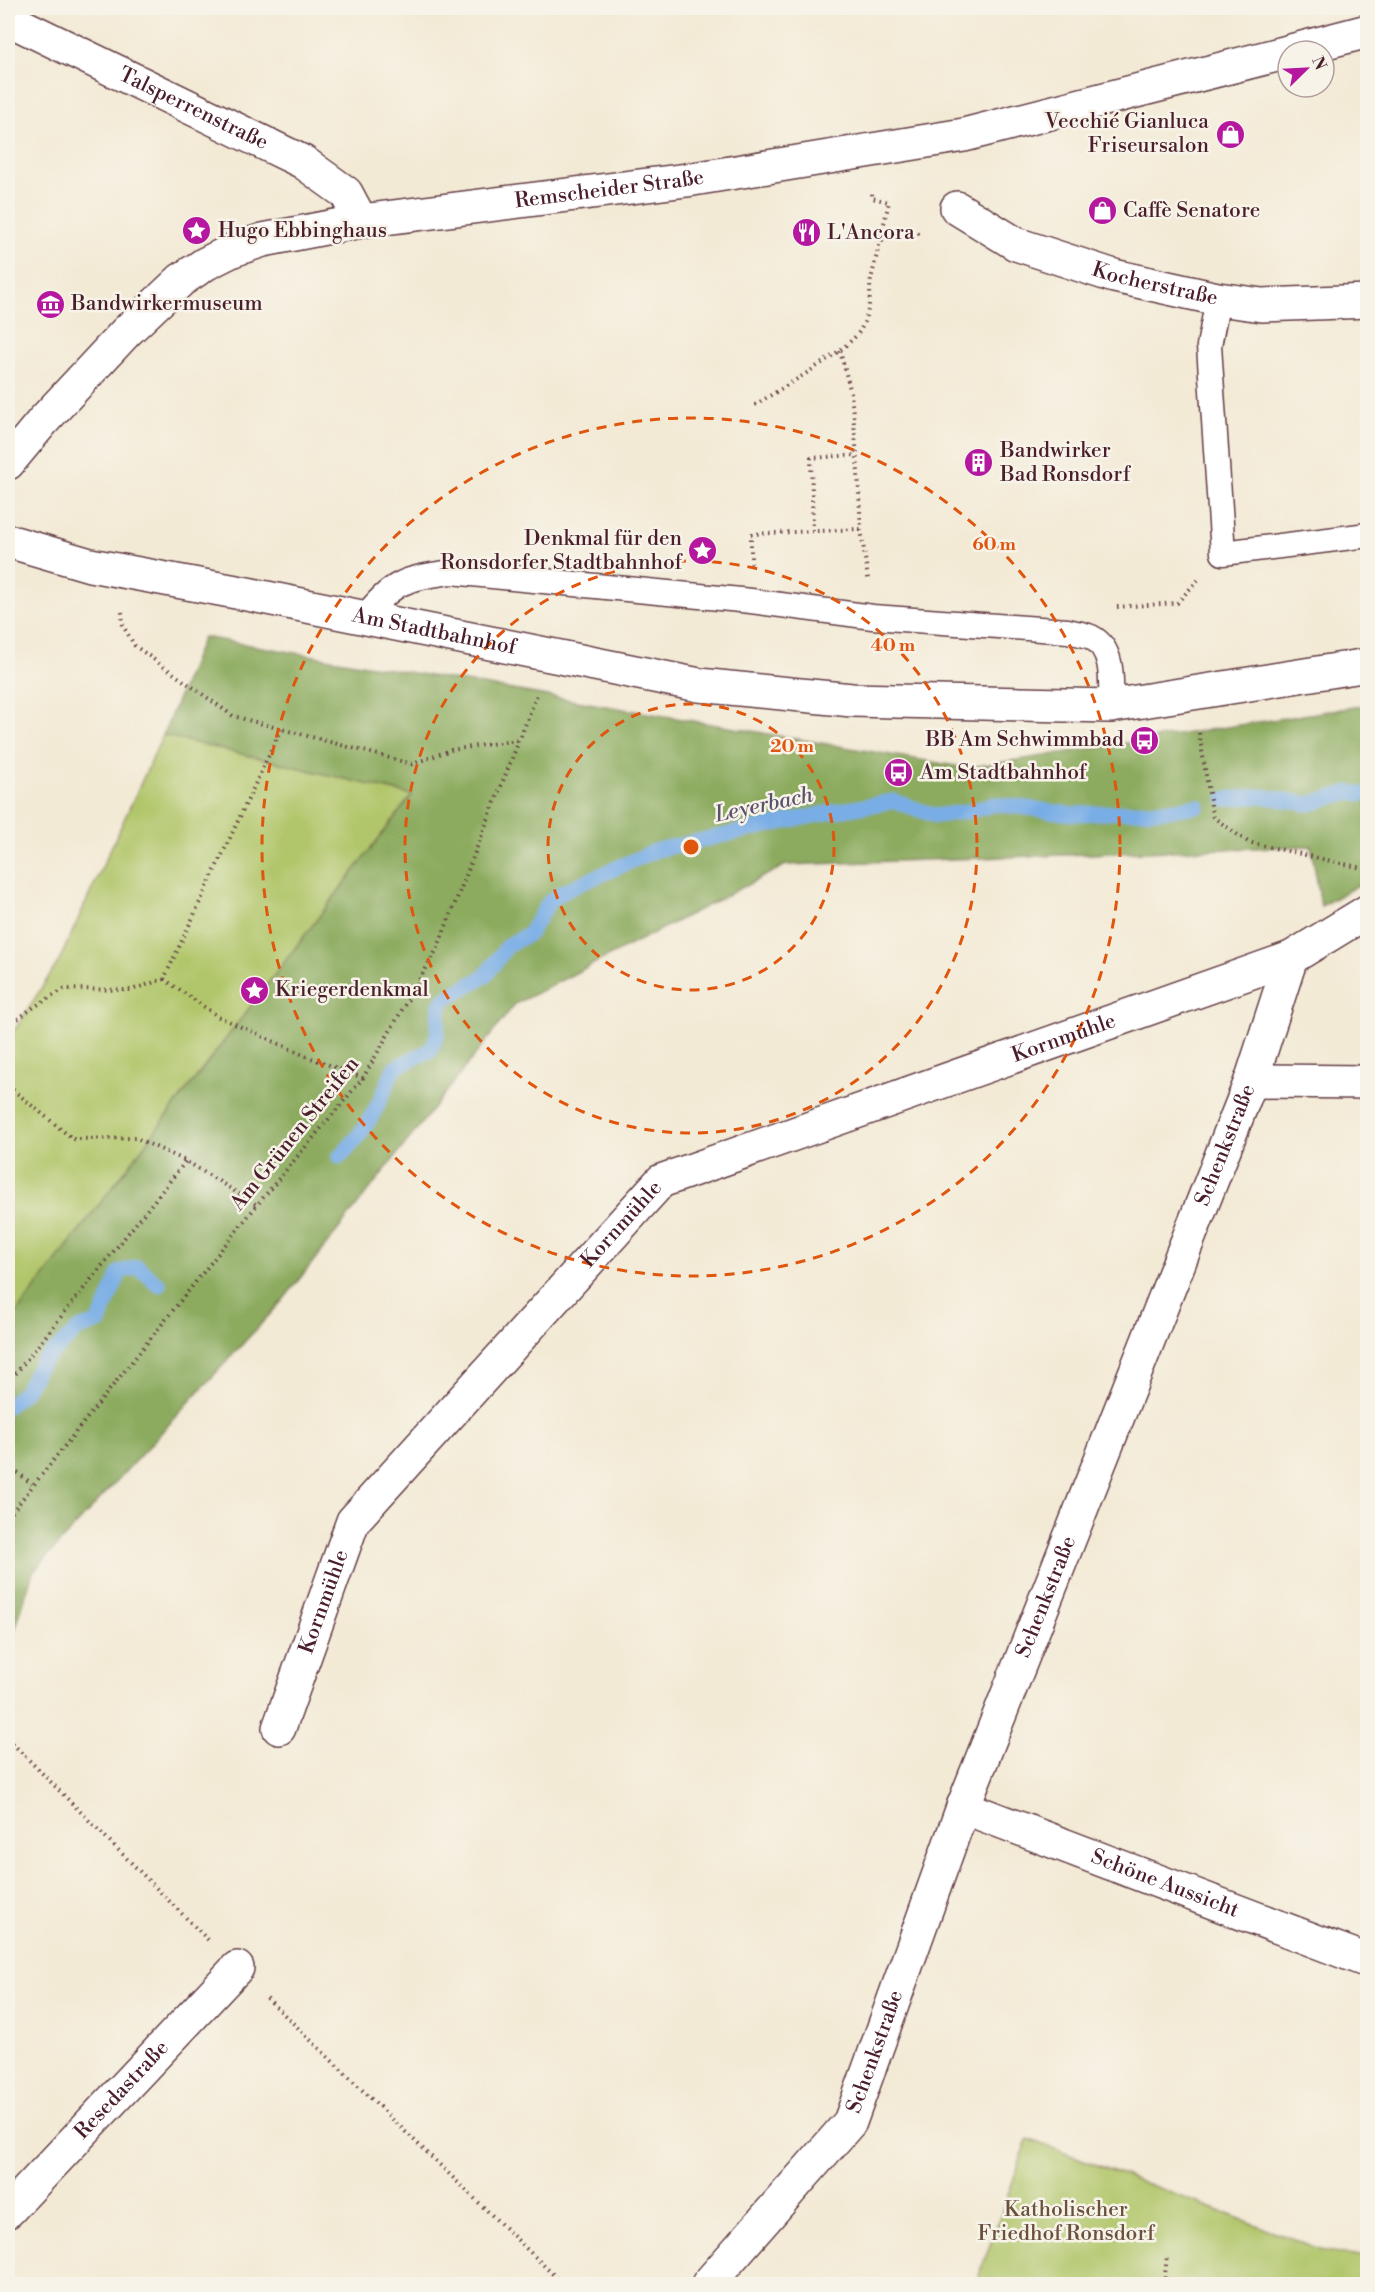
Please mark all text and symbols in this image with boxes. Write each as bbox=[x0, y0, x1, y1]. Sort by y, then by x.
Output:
north arrow bbox=[1276, 39, 1336, 99]
text: N bbox=[1307, 53, 1331, 73]
street label: Talsperrenstraße bbox=[114, 62, 272, 156]
place label: Vecchié Gianluca Friseursalon bbox=[1044, 109, 1209, 159]
shop icon: Vecchié Gianluca Friseursalon bbox=[1214, 118, 1246, 150]
street label: Remscheider Straße bbox=[513, 164, 706, 215]
shop icon: Caffè Senatore bbox=[1086, 195, 1118, 227]
place label: Caffè Senatore bbox=[1123, 198, 1260, 224]
place icon: Hugo Ebbinghaus bbox=[181, 215, 213, 247]
restaurant icon: L'Ancora bbox=[790, 217, 822, 249]
place label: Hugo Ebbinghaus bbox=[218, 218, 387, 244]
place label: L'Ancora bbox=[827, 220, 915, 246]
street label: Kocherstraße bbox=[1089, 257, 1220, 312]
museum icon: Bandwirkermuseum bbox=[34, 288, 66, 320]
place label: Bandwirkermuseum bbox=[70, 291, 263, 317]
place label: Bandwirker Bad Ronsdorf bbox=[999, 438, 1132, 488]
building icon: Bandwirker Bad Ronsdorf bbox=[963, 447, 995, 479]
place label: Denkmal für den Ronsdorfer Stadtbahnhof bbox=[440, 526, 683, 576]
text: 60 m bbox=[972, 533, 1016, 556]
place icon: Denkmal für den Ronsdorfer Stadtbahnhof bbox=[687, 535, 719, 567]
street label: Am Stadtbahnhof bbox=[349, 602, 520, 661]
text: 40 m bbox=[871, 634, 916, 657]
bus stop icon: BB Am Schwimmbad bbox=[1129, 724, 1161, 756]
place label: BB Am Schwimmbad bbox=[924, 727, 1124, 753]
text: 20 m bbox=[770, 735, 814, 758]
bus stop icon: Am Stadtbahnhof bbox=[883, 757, 915, 789]
place label: Am Stadtbahnhof bbox=[919, 760, 1088, 786]
water label: Leyerbach bbox=[712, 781, 816, 829]
centre of rings bbox=[681, 837, 701, 857]
place icon: Kriegerdenkmal bbox=[238, 974, 270, 1006]
place label: Kriegerdenkmal bbox=[275, 977, 429, 1003]
street label: Kornmühle bbox=[1008, 1008, 1119, 1069]
street label: Am Grünen Streifen bbox=[224, 1051, 365, 1217]
street label: Schenkstraße bbox=[1190, 1081, 1261, 1210]
street label: Kornmühle bbox=[576, 1175, 668, 1273]
street label: Schenkstraße bbox=[1010, 1532, 1082, 1662]
street label: Kornmühle bbox=[294, 1546, 355, 1657]
street label: Schöne Aussicht bbox=[1087, 1844, 1243, 1924]
street label: Schenkstraße bbox=[841, 1987, 909, 2117]
street label: Resedastraße bbox=[69, 2035, 175, 2145]
park label: Katholischer Friedhof Ronsdorf bbox=[977, 2197, 1156, 2247]

